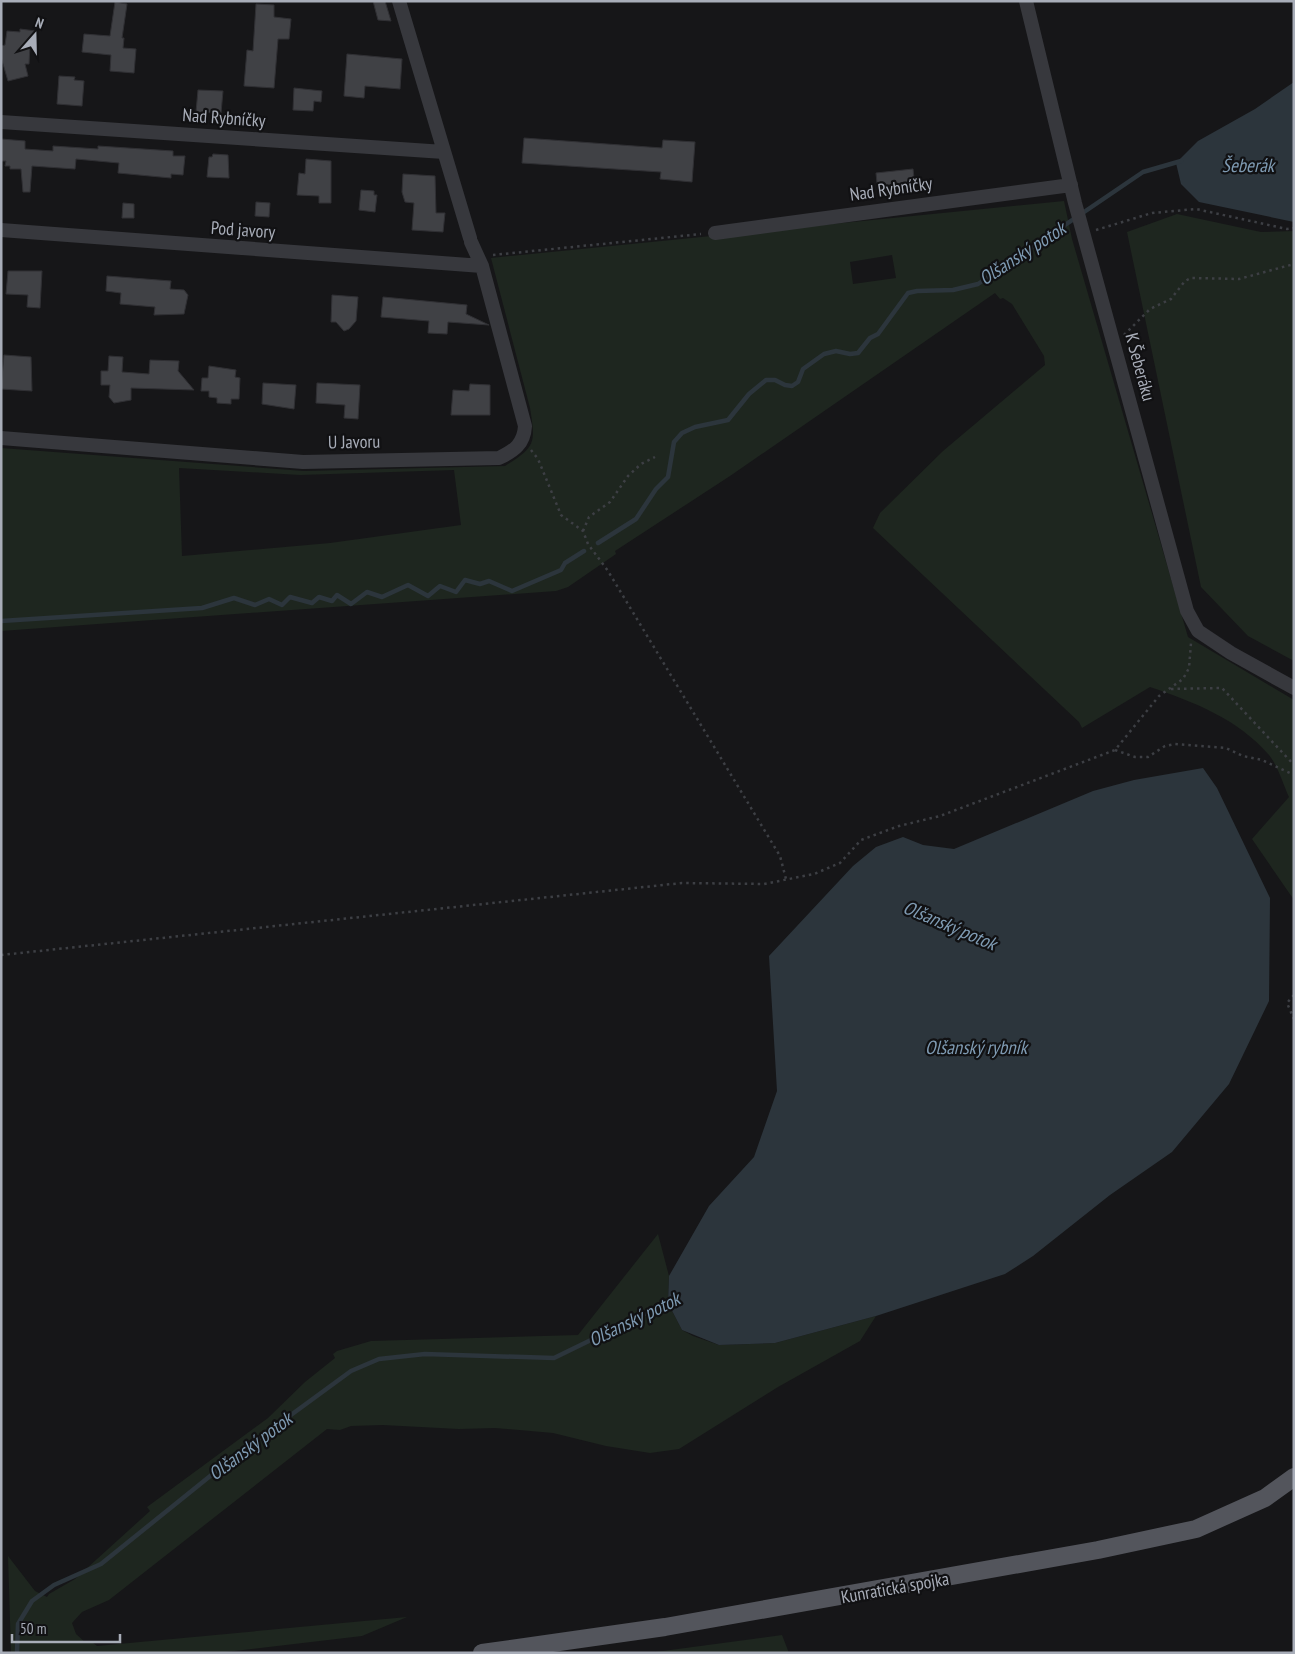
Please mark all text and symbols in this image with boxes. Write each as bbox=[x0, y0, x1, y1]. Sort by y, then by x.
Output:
north arrow bbox=[10, 10, 60, 60]
text: N bbox=[33, 13, 46, 33]
street label: Nad Rybníčky bbox=[182, 103, 267, 132]
water label: Šeberák bbox=[1222, 153, 1277, 177]
street label: Nad Rybníčky bbox=[848, 171, 934, 206]
water label: Olšanský potok bbox=[974, 215, 1072, 290]
street label: Pod javory bbox=[210, 216, 276, 243]
street label: K Šeberáku bbox=[1120, 330, 1161, 403]
street label: U Javoru bbox=[328, 430, 380, 453]
water label: Olšanský potok bbox=[900, 895, 1003, 956]
water label: Olšanský rybník bbox=[925, 1035, 1030, 1059]
water label: Olšanský potok bbox=[584, 1285, 686, 1351]
water label: Olšanský potok bbox=[203, 1405, 299, 1485]
street label: Kunratická spojka bbox=[839, 1567, 951, 1608]
scale bar bbox=[12, 1612, 120, 1644]
text: 50 m bbox=[20, 1619, 46, 1638]

